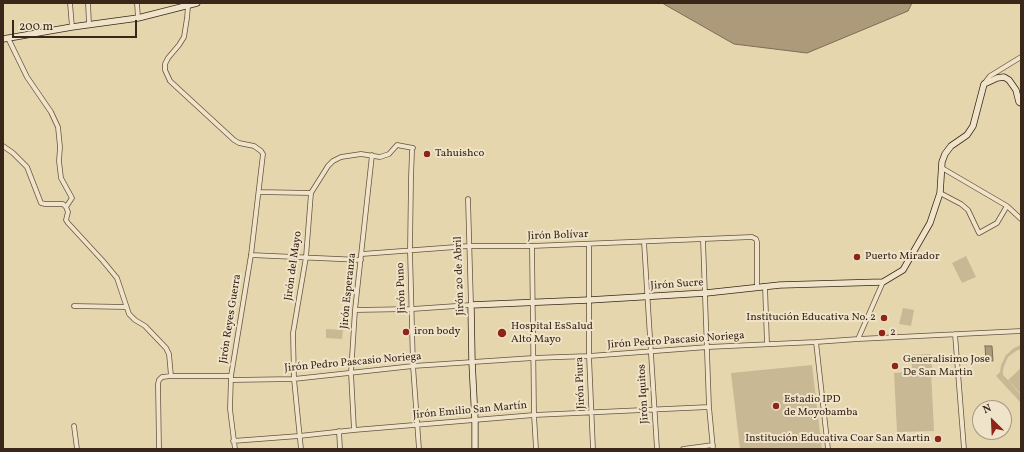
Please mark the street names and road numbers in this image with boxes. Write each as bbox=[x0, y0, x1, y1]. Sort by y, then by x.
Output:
street label: Jirón Bolívar bbox=[527, 228, 589, 244]
street label: Jirón del Mayo bbox=[283, 230, 305, 302]
street label: Jirón 20 de Abril bbox=[452, 236, 468, 316]
street label: Jirón Esperanza bbox=[338, 252, 360, 330]
street label: Jirón Puno bbox=[395, 262, 409, 314]
street label: Jirón Reyes Guerra bbox=[217, 273, 245, 365]
street label: Jirón Sucre bbox=[650, 277, 704, 293]
street label: Jirón Pedro Pascasio Noriega bbox=[607, 330, 745, 352]
street label: Jirón Pedro Pascasio Noriega bbox=[284, 350, 422, 376]
street label: Jirón Piura bbox=[573, 357, 589, 409]
street label: Jirón Iquitos bbox=[636, 364, 652, 424]
street label: Jirón Emilio San Martín bbox=[412, 399, 528, 423]

